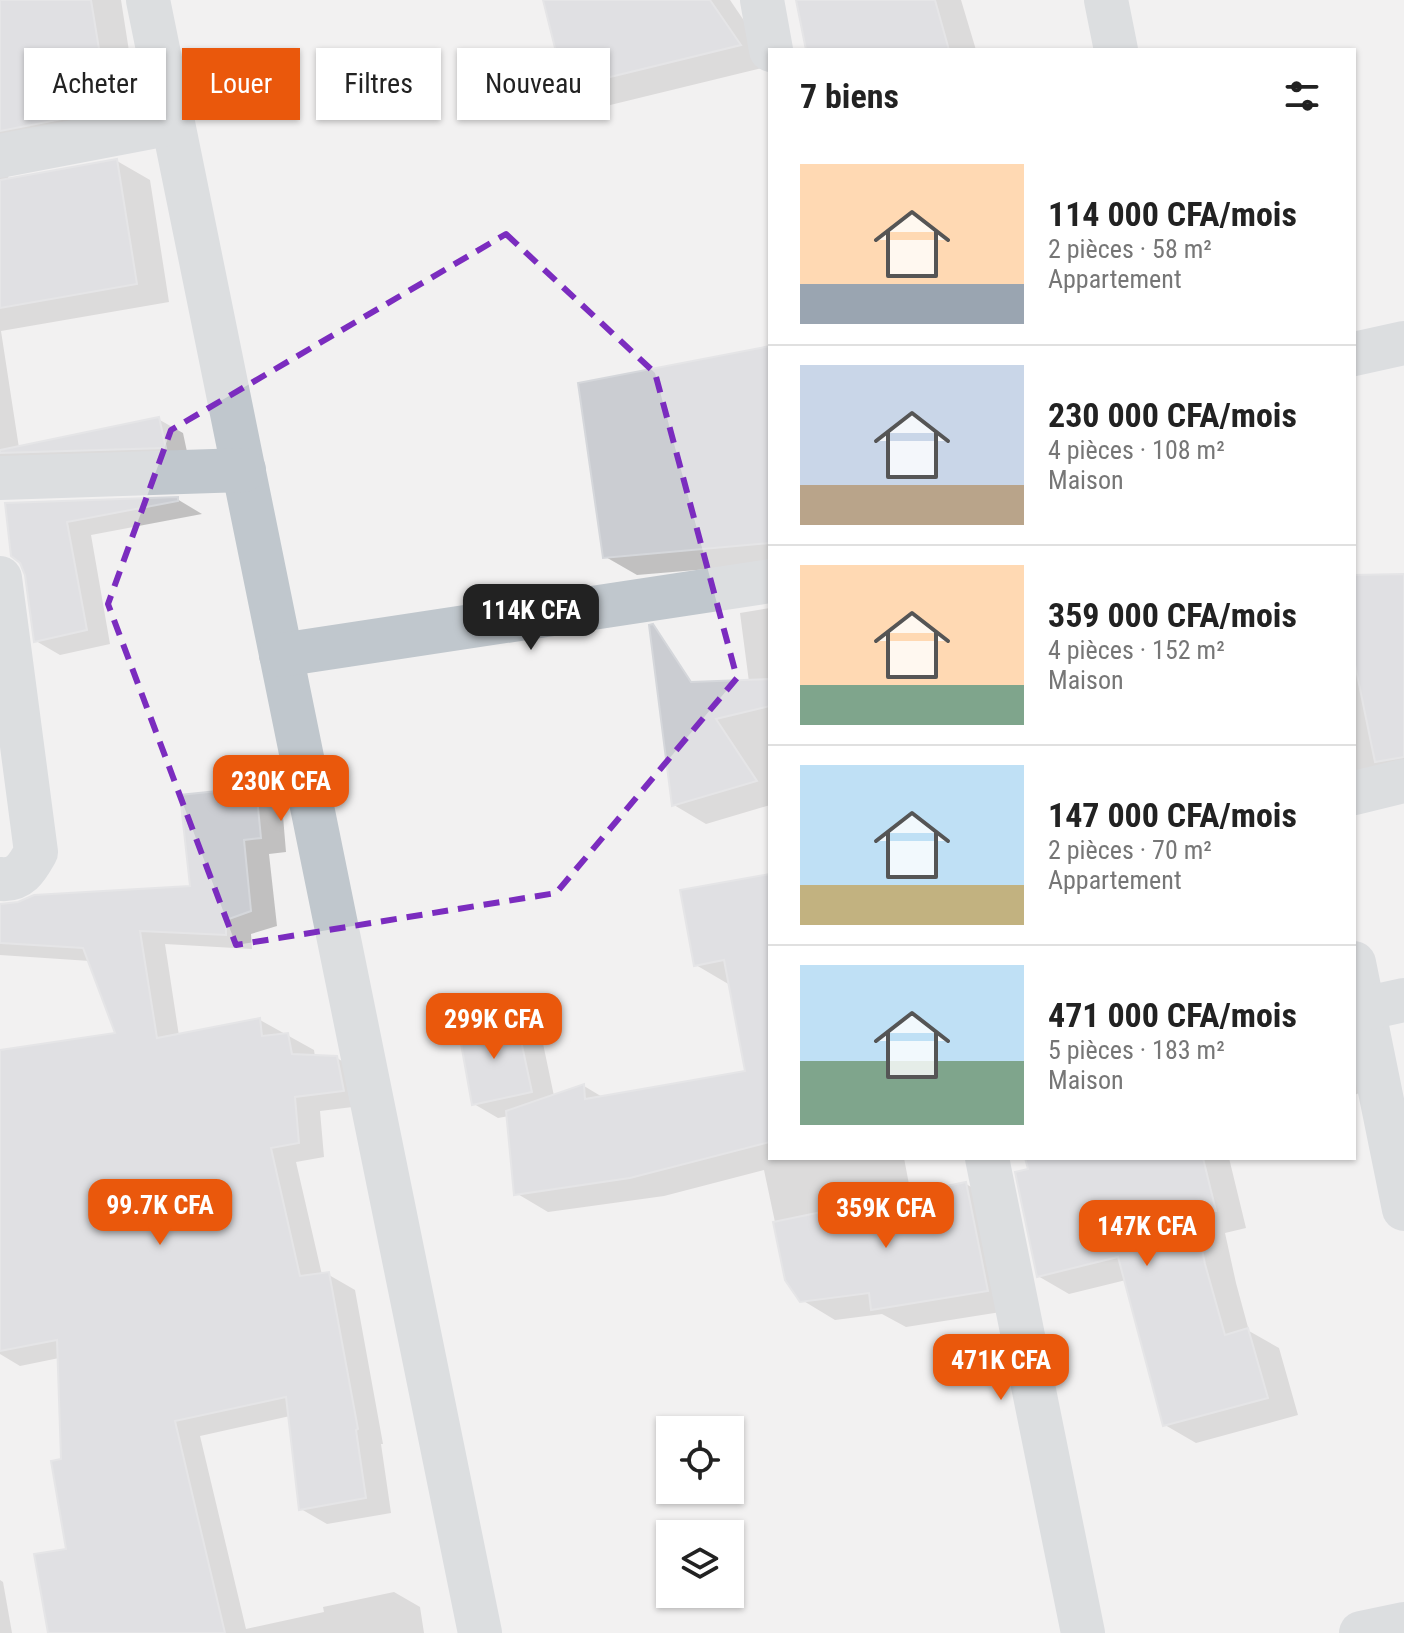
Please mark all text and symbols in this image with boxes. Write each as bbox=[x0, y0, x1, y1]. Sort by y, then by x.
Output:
chip: Acheter bbox=[24, 48, 166, 120]
chip: Louer bbox=[182, 48, 300, 120]
chip: Filtres bbox=[316, 48, 441, 120]
chip: Nouveau bbox=[457, 48, 610, 120]
icon: filters bbox=[1280, 74, 1324, 118]
text: 7 biens bbox=[800, 76, 899, 116]
text: 114 000 CFA/mois bbox=[1048, 194, 1297, 234]
icon: home bbox=[864, 196, 960, 292]
text: 2 pièces · 58 m² bbox=[1048, 234, 1212, 264]
text: Appartement bbox=[1048, 264, 1182, 294]
text: 230 000 CFA/mois bbox=[1048, 395, 1297, 435]
icon: home bbox=[864, 397, 960, 493]
text: 4 pièces · 108 m² bbox=[1048, 435, 1225, 465]
text: Maison bbox=[1048, 465, 1124, 495]
pin: 114K CFA bbox=[448, 584, 614, 652]
text: 114K CFA bbox=[481, 595, 581, 625]
text: 359 000 CFA/mois bbox=[1048, 595, 1297, 635]
icon: home bbox=[864, 597, 960, 693]
text: 4 pièces · 152 m² bbox=[1048, 635, 1225, 665]
text: Maison bbox=[1048, 665, 1124, 695]
pin: 230K CFA bbox=[198, 755, 364, 823]
text: 230K CFA bbox=[231, 766, 331, 796]
text: 147 000 CFA/mois bbox=[1048, 795, 1297, 835]
icon: home bbox=[864, 797, 960, 893]
text: 2 pièces · 70 m² bbox=[1048, 835, 1212, 865]
text: Appartement bbox=[1048, 865, 1182, 895]
pin: 299K CFA bbox=[411, 993, 577, 1061]
text: 471 000 CFA/mois bbox=[1048, 995, 1297, 1035]
icon: home bbox=[864, 997, 960, 1093]
text: 299K CFA bbox=[444, 1004, 544, 1034]
text: 5 pièces · 183 m² bbox=[1048, 1035, 1225, 1065]
text: Maison bbox=[1048, 1065, 1124, 1095]
pin: 99.7K CFA bbox=[68, 1179, 252, 1247]
pin: 359K CFA bbox=[803, 1182, 969, 1250]
text: 99.7K CFA bbox=[106, 1190, 214, 1220]
text: 359K CFA bbox=[836, 1193, 936, 1223]
pin: 147K CFA bbox=[1064, 1200, 1230, 1268]
text: 147K CFA bbox=[1097, 1211, 1197, 1241]
pin: 471K CFA bbox=[918, 1334, 1084, 1402]
text: 471K CFA bbox=[951, 1345, 1051, 1375]
map controls bbox=[656, 1416, 744, 1608]
button: locate bbox=[656, 1416, 744, 1504]
button: layers bbox=[656, 1520, 744, 1608]

